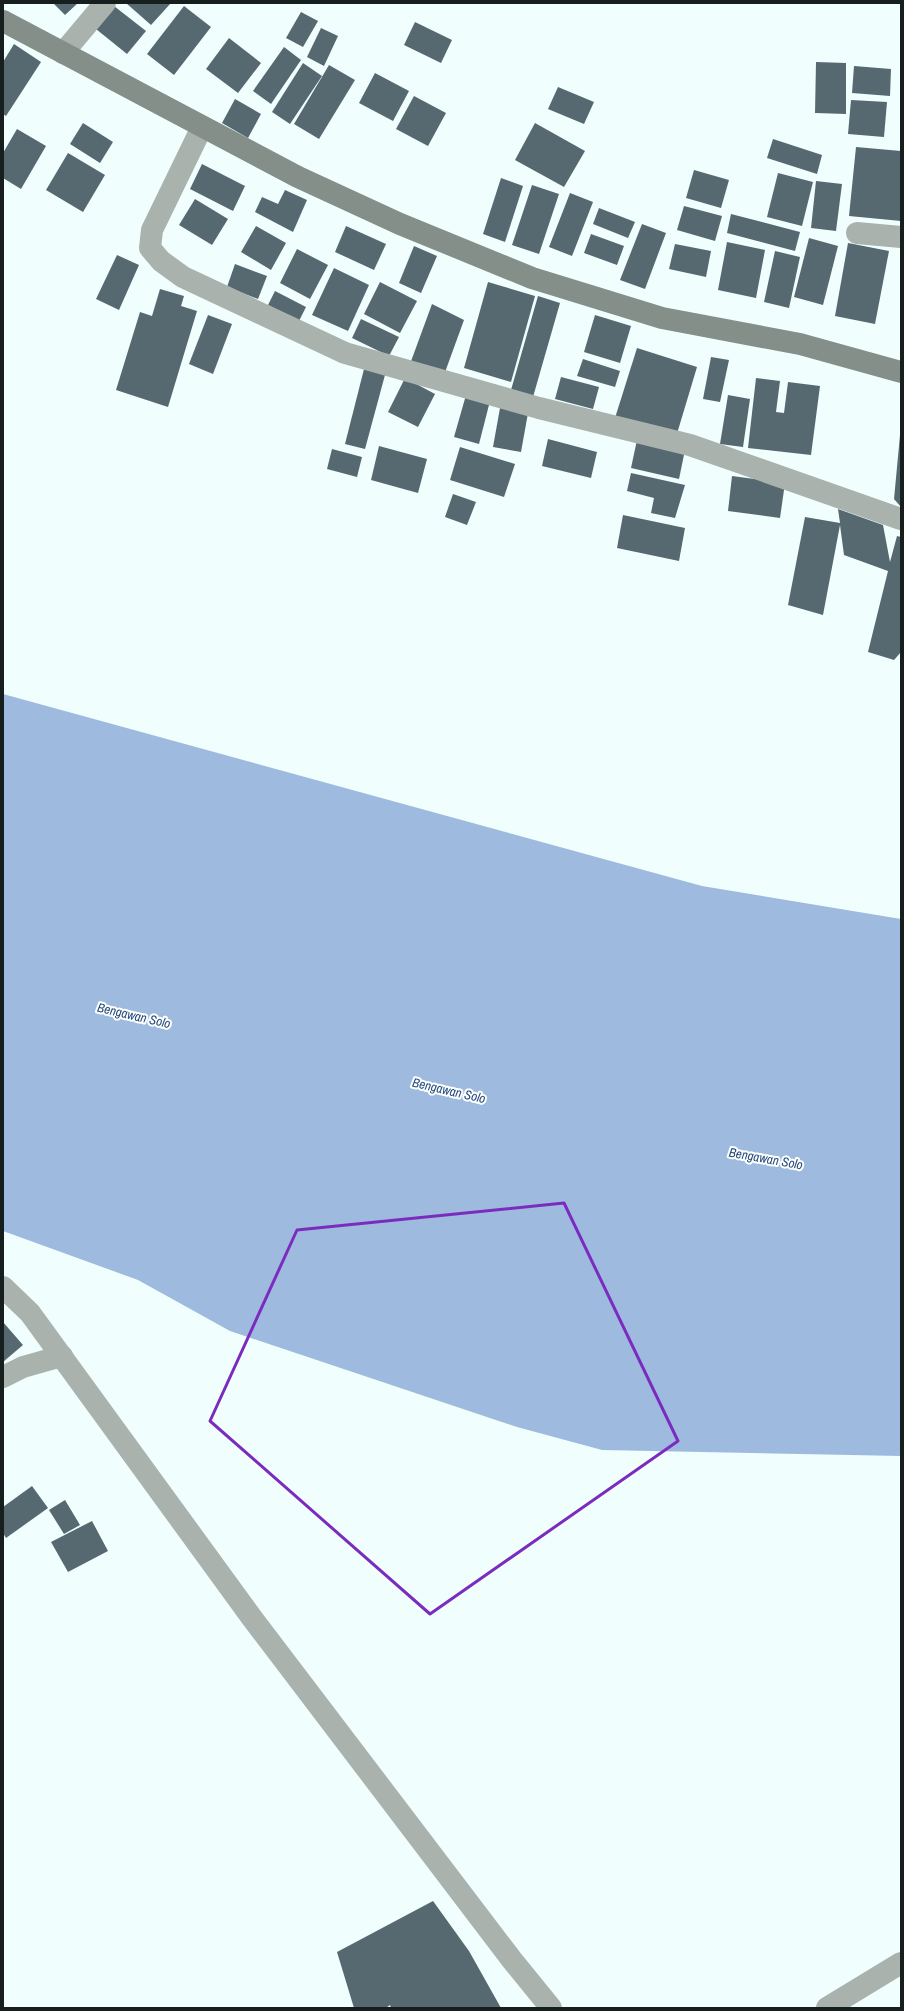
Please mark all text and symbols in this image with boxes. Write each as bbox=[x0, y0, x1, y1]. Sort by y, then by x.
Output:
water label: Bengawan Solo bbox=[96, 999, 172, 1032]
water label: Bengawan Solo bbox=[411, 1074, 487, 1107]
water label: Bengawan Solo bbox=[728, 1144, 804, 1173]

